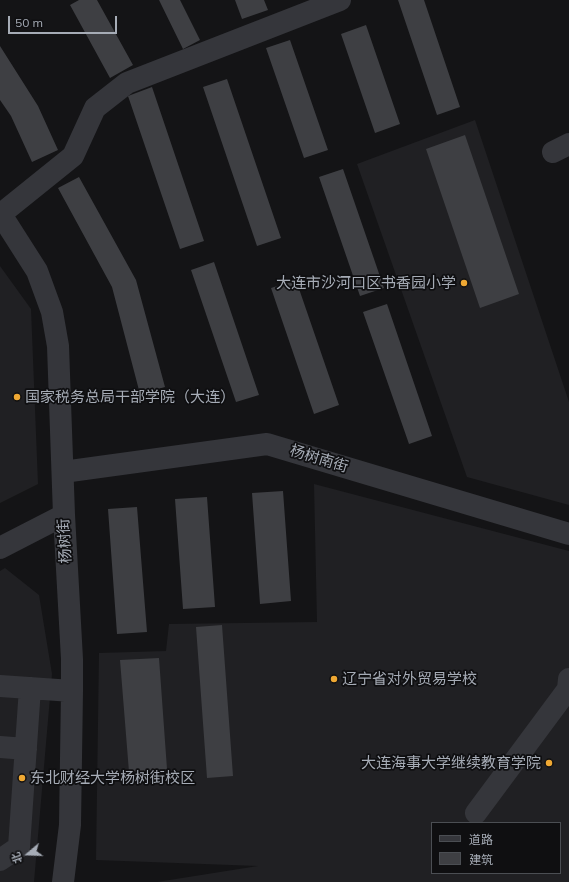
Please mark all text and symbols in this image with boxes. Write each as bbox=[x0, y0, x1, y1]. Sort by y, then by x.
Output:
scale bar bbox=[10, 8, 119, 34]
text: 50 m bbox=[15, 15, 43, 30]
place label: 大连市沙河口区书香园小学 bbox=[276, 274, 456, 292]
marker: 大连市沙河口区书香园小学 bbox=[459, 278, 469, 288]
place label: 国家税务总局干部学院（大连） bbox=[25, 388, 235, 406]
marker: 国家税务总局干部学院（大连） bbox=[12, 392, 22, 402]
street label: 杨树南街 bbox=[288, 442, 350, 476]
street label: 杨树街 bbox=[55, 518, 75, 564]
place label: 辽宁省对外贸易学校 bbox=[342, 670, 477, 688]
marker: 辽宁省对外贸易学校 bbox=[329, 674, 339, 684]
place label: 大连海事大学继续教育学院 bbox=[361, 754, 541, 772]
marker: 大连海事大学继续教育学院 bbox=[544, 758, 554, 768]
place label: 东北财经大学杨树街校区 bbox=[30, 769, 195, 787]
marker: 东北财经大学杨树街校区 bbox=[17, 773, 27, 783]
legend bbox=[431, 822, 561, 874]
text: 道路 bbox=[469, 832, 493, 847]
north arrow bbox=[8, 834, 48, 874]
text: 北 bbox=[8, 850, 25, 865]
text: 建筑 bbox=[469, 852, 493, 867]

